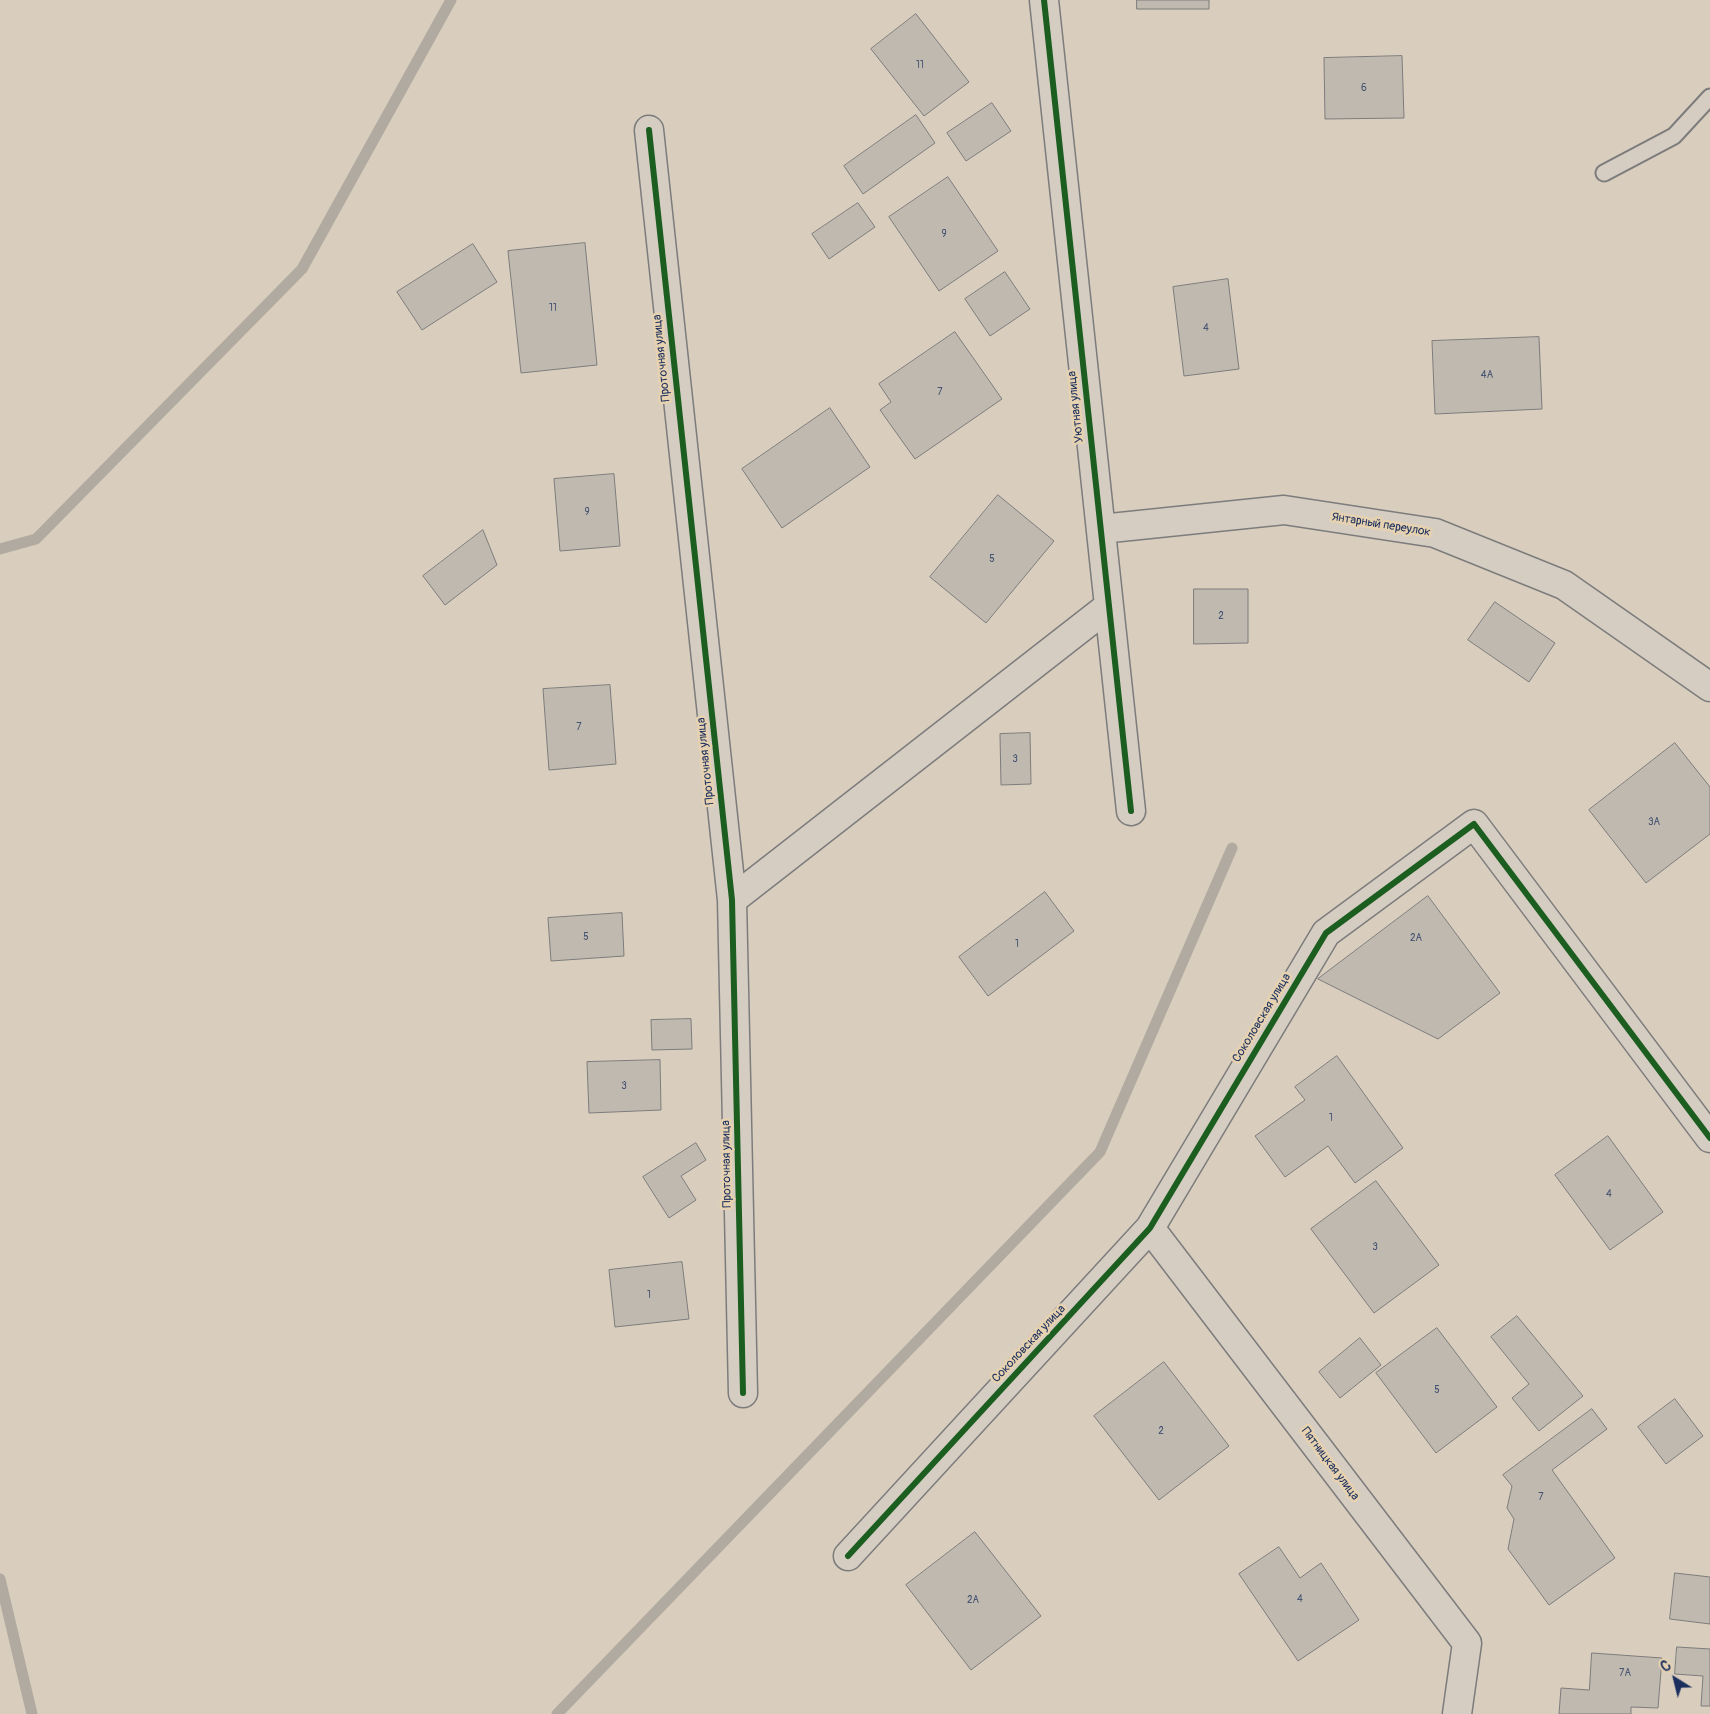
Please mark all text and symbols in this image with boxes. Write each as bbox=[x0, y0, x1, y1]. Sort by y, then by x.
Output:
house number: 11 bbox=[916, 59, 924, 71]
house number: 6 bbox=[1361, 82, 1367, 94]
house number: 9 bbox=[941, 228, 947, 240]
house number: 11 bbox=[549, 302, 557, 314]
street label: Проточная улица bbox=[650, 314, 674, 402]
house number: 4 bbox=[1203, 322, 1209, 334]
house number: 4А bbox=[1481, 369, 1493, 381]
street label: Уютная улица bbox=[1065, 370, 1087, 444]
house number: 7 bbox=[937, 386, 943, 398]
house number: 9 bbox=[584, 506, 590, 518]
street label: Янтарный переулок bbox=[1331, 510, 1431, 540]
house number: 5 bbox=[989, 553, 995, 565]
house number: 2 bbox=[1218, 610, 1224, 622]
street label: Проточная улица bbox=[694, 717, 718, 805]
house number: 7 bbox=[576, 721, 582, 733]
house number: 3 bbox=[1012, 753, 1018, 765]
house number: 3А bbox=[1648, 816, 1660, 828]
house number: 5 bbox=[583, 931, 589, 943]
house number: 2А bbox=[1410, 932, 1422, 944]
house number: 1 bbox=[1015, 938, 1019, 950]
street label: Соколовская улица bbox=[1230, 971, 1294, 1065]
house number: 3 bbox=[621, 1080, 627, 1092]
house number: 1 bbox=[1329, 1112, 1333, 1124]
street label: Проточная улица bbox=[719, 1120, 735, 1208]
house number: 4 bbox=[1606, 1188, 1612, 1200]
house number: 3 bbox=[1372, 1241, 1378, 1253]
house number: 1 bbox=[647, 1289, 651, 1301]
street label: Соколовская улица bbox=[989, 1302, 1069, 1386]
house number: 5 bbox=[1434, 1384, 1440, 1396]
house number: 2 bbox=[1158, 1425, 1164, 1437]
street label: Пятницкая улица bbox=[1298, 1425, 1362, 1503]
house number: 7 bbox=[1538, 1491, 1544, 1503]
house number: 4 bbox=[1297, 1593, 1303, 1605]
house number: 2А bbox=[967, 1594, 979, 1606]
north arrow bbox=[1650, 1654, 1700, 1704]
text: С bbox=[1657, 1657, 1674, 1676]
house number: 7А bbox=[1619, 1667, 1631, 1679]

